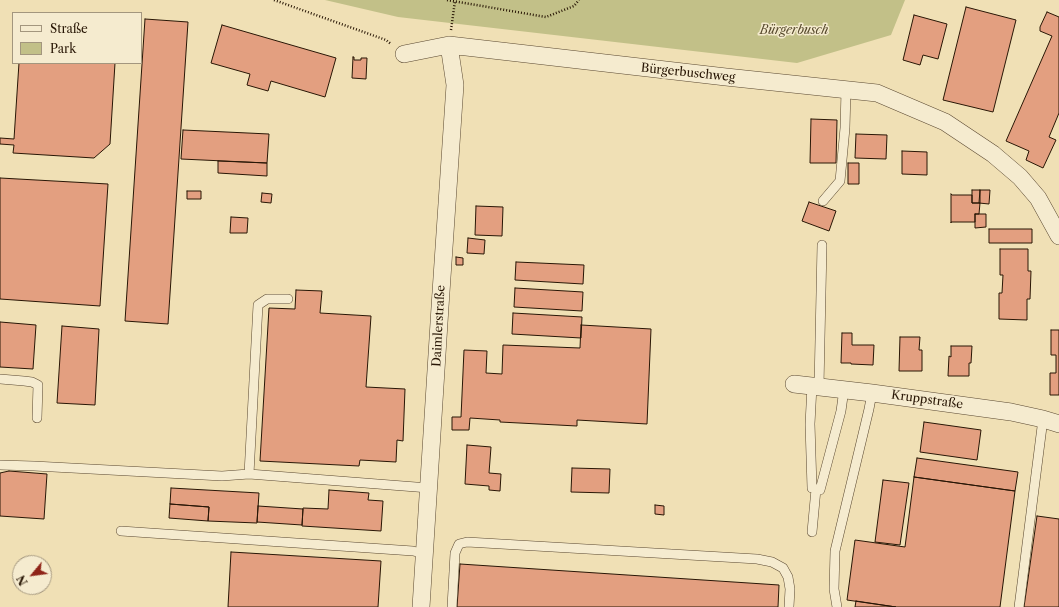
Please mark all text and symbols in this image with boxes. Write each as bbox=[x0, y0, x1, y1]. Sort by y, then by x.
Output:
legend bbox=[12, 12, 142, 64]
text: Straße bbox=[50, 21, 88, 36]
park label: Bürgerbusch bbox=[760, 24, 828, 38]
text: Park bbox=[50, 41, 76, 56]
street label: Bürgerbuschweg bbox=[640, 61, 736, 85]
street label: Daimlerstraße bbox=[430, 285, 448, 367]
street label: Kruppstraße bbox=[890, 388, 964, 412]
north arrow bbox=[12, 555, 52, 595]
text: N bbox=[14, 573, 31, 588]

